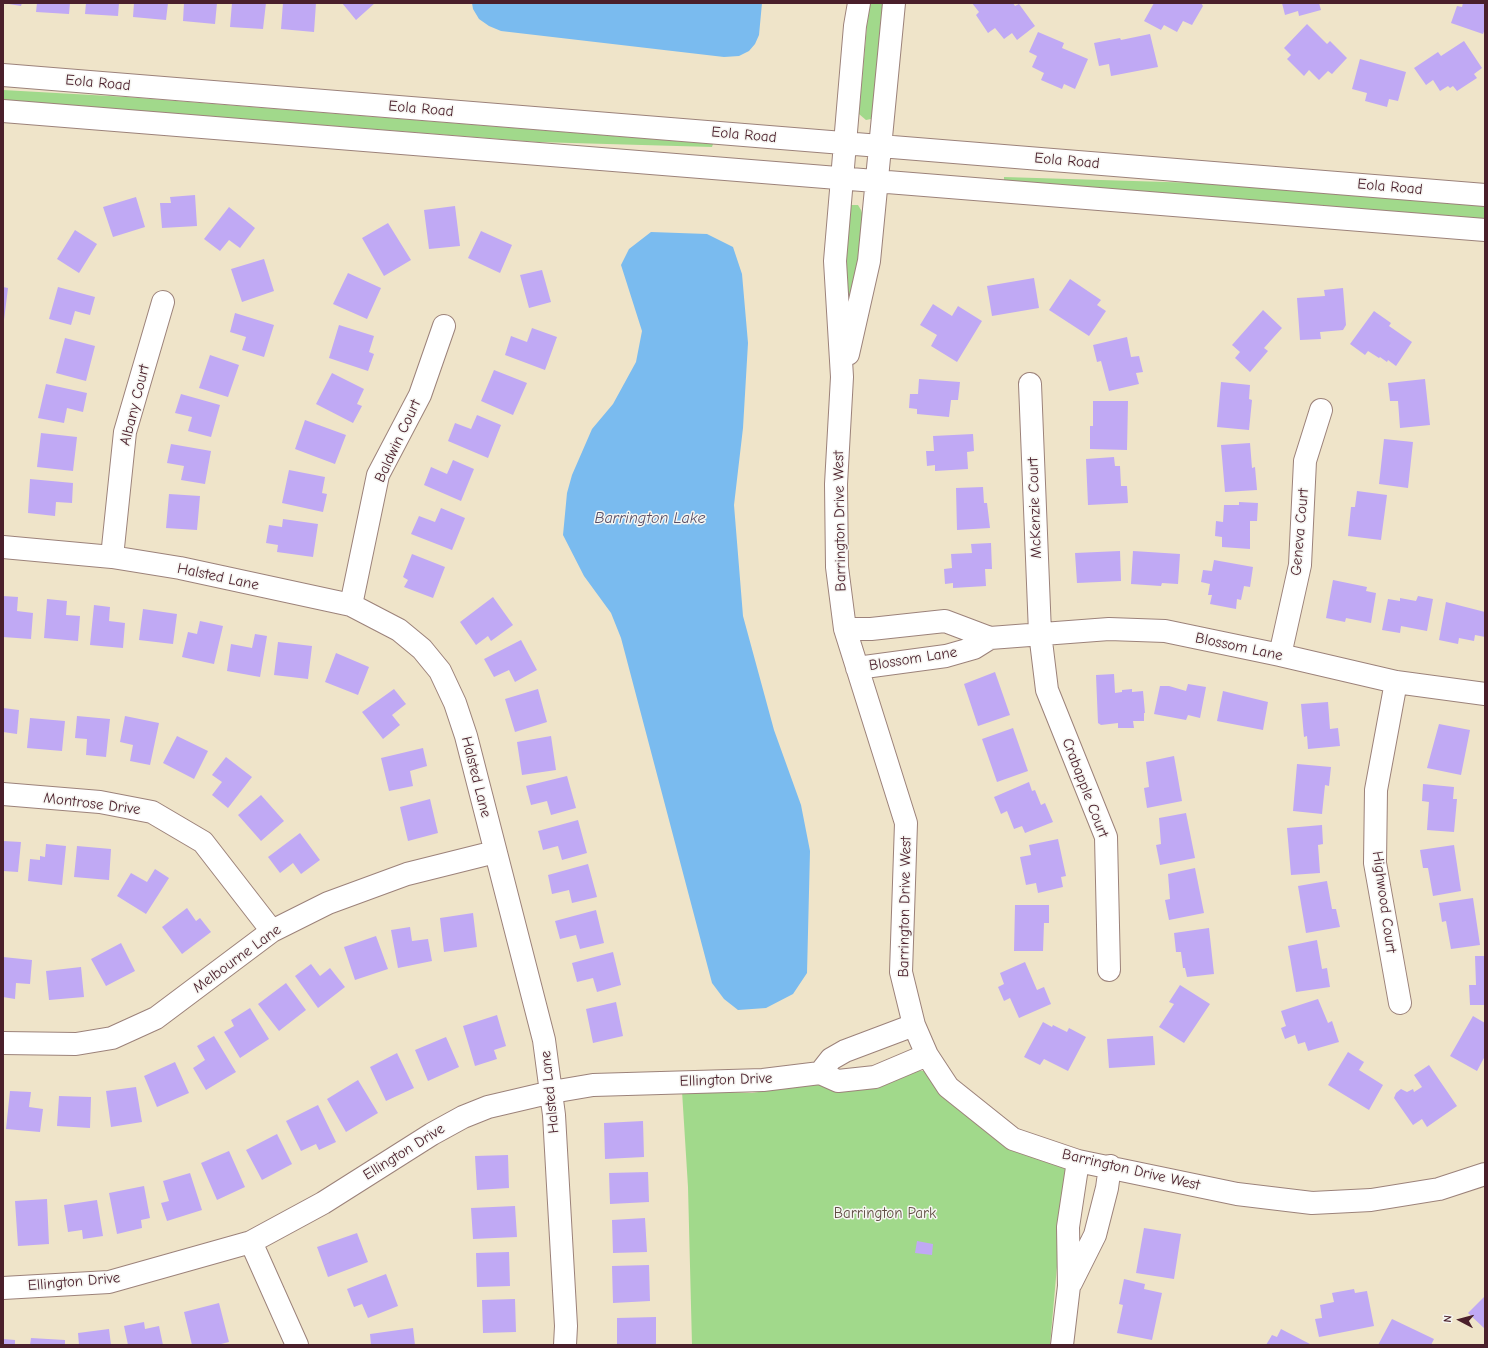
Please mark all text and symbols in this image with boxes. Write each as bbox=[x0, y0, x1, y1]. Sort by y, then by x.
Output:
street label: Eola Road bbox=[65, 71, 131, 95]
street label: Eola Road bbox=[388, 97, 454, 121]
street label: Eola Road bbox=[711, 123, 777, 147]
street label: Eola Road bbox=[1034, 149, 1100, 173]
street label: Eola Road bbox=[1357, 175, 1423, 199]
street label: Albany Court bbox=[116, 363, 154, 447]
street label: Baldwin Court bbox=[371, 397, 425, 485]
street label: Barrington Drive West bbox=[830, 450, 850, 592]
street label: McKenzie Court bbox=[1024, 457, 1046, 559]
street label: Geneva Court bbox=[1287, 487, 1313, 577]
water label: Barrington Lake bbox=[594, 508, 706, 528]
street label: Halsted Lane bbox=[175, 560, 261, 594]
street label: Blossom Lane bbox=[1194, 629, 1284, 665]
street label: Blossom Lane bbox=[868, 643, 958, 675]
street label: Halsted Lane bbox=[457, 734, 495, 820]
street label: Crabapple Court bbox=[1058, 736, 1112, 840]
street label: Montrose Drive bbox=[42, 789, 142, 819]
street label: Barrington Drive West bbox=[895, 836, 915, 978]
street label: Highwood Court bbox=[1368, 850, 1400, 954]
street label: Melbourne Lane bbox=[189, 921, 285, 997]
street label: Halsted Lane bbox=[537, 1050, 563, 1134]
street label: Ellington Drive bbox=[679, 1069, 773, 1091]
street label: Ellington Drive bbox=[360, 1120, 448, 1184]
street label: Barrington Drive West bbox=[1060, 1145, 1202, 1195]
park label: Barrington Park bbox=[834, 1205, 936, 1223]
street label: Ellington Drive bbox=[27, 1269, 121, 1295]
north arrow bbox=[1440, 1300, 1480, 1340]
text: N bbox=[1441, 1314, 1454, 1323]

